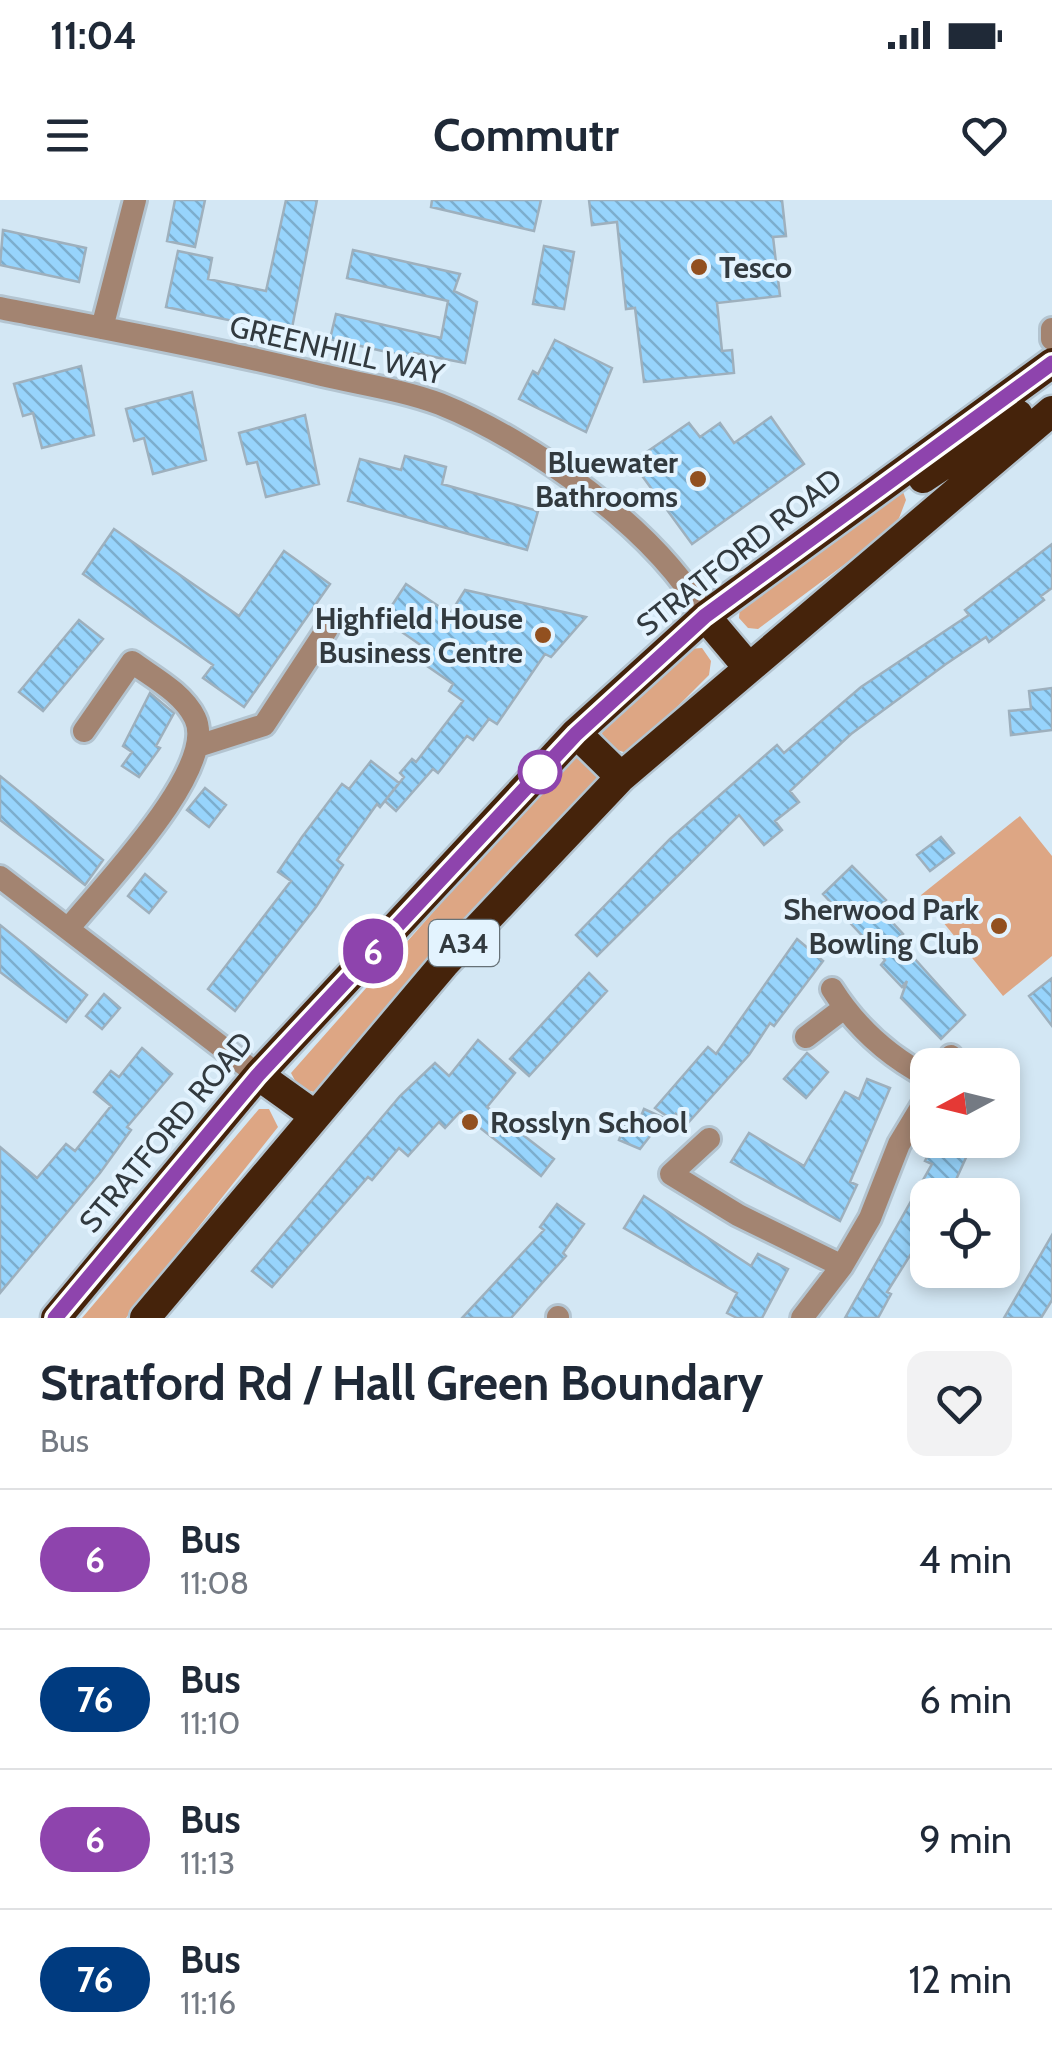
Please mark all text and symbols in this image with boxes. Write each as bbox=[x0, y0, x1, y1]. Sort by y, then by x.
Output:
text: 11:04 bbox=[50, 12, 137, 59]
icon: menu bbox=[40, 108, 95, 163]
text: Commutr bbox=[433, 108, 619, 162]
icon: heart bbox=[957, 108, 1012, 163]
place label: Tesco bbox=[719, 249, 792, 286]
marker: Tesco bbox=[688, 256, 710, 278]
street label: GREENHILL WAY bbox=[226, 307, 449, 393]
place label: Bluewater Bathrooms bbox=[535, 444, 678, 515]
street label: STRATFORD ROAD bbox=[629, 460, 849, 644]
marker: Bluewater Bathrooms bbox=[687, 468, 709, 490]
place label: Highfield House Business Centre bbox=[315, 600, 523, 671]
marker: Highfield House Business Centre bbox=[532, 624, 554, 646]
unlabelled marker bbox=[519, 751, 561, 793]
place label: Sherwood Park Bowling Club bbox=[783, 891, 979, 962]
marker: Sherwood Park Bowling Club bbox=[988, 915, 1010, 937]
line badge: 6 bbox=[340, 918, 406, 984]
road number: A34 bbox=[429, 920, 499, 966]
text: 6 bbox=[363, 930, 383, 973]
street label: STRATFORD ROAD bbox=[71, 1024, 261, 1240]
north arrow bbox=[910, 1048, 1020, 1158]
map controls bbox=[910, 1048, 1020, 1288]
place label: Rosslyn School bbox=[490, 1104, 688, 1141]
marker: Rosslyn School bbox=[459, 1111, 481, 1133]
button: locate bbox=[910, 1178, 1020, 1288]
button: heart bbox=[907, 1351, 1012, 1456]
text: Stratford Rd / Hall Green Boundary bbox=[40, 1354, 763, 1412]
text: Bus bbox=[40, 1421, 89, 1460]
text: Bus bbox=[180, 1516, 241, 1563]
text: 4 min bbox=[919, 1536, 1012, 1583]
text: 6 bbox=[85, 1538, 105, 1581]
text: 11:08 bbox=[180, 1563, 249, 1602]
text: Bus bbox=[180, 1656, 241, 1703]
text: 6 min bbox=[919, 1676, 1012, 1723]
text: 76 bbox=[77, 1678, 113, 1721]
text: 11:10 bbox=[180, 1703, 240, 1742]
text: Bus bbox=[180, 1796, 241, 1843]
text: 9 min bbox=[919, 1816, 1012, 1863]
text: 6 bbox=[85, 1818, 105, 1861]
text: 11:13 bbox=[180, 1843, 235, 1882]
text: Bus bbox=[180, 1936, 241, 1983]
text: 12 min bbox=[909, 1956, 1012, 2003]
text: 76 bbox=[77, 1958, 113, 2001]
text: 11:16 bbox=[180, 1983, 236, 2022]

